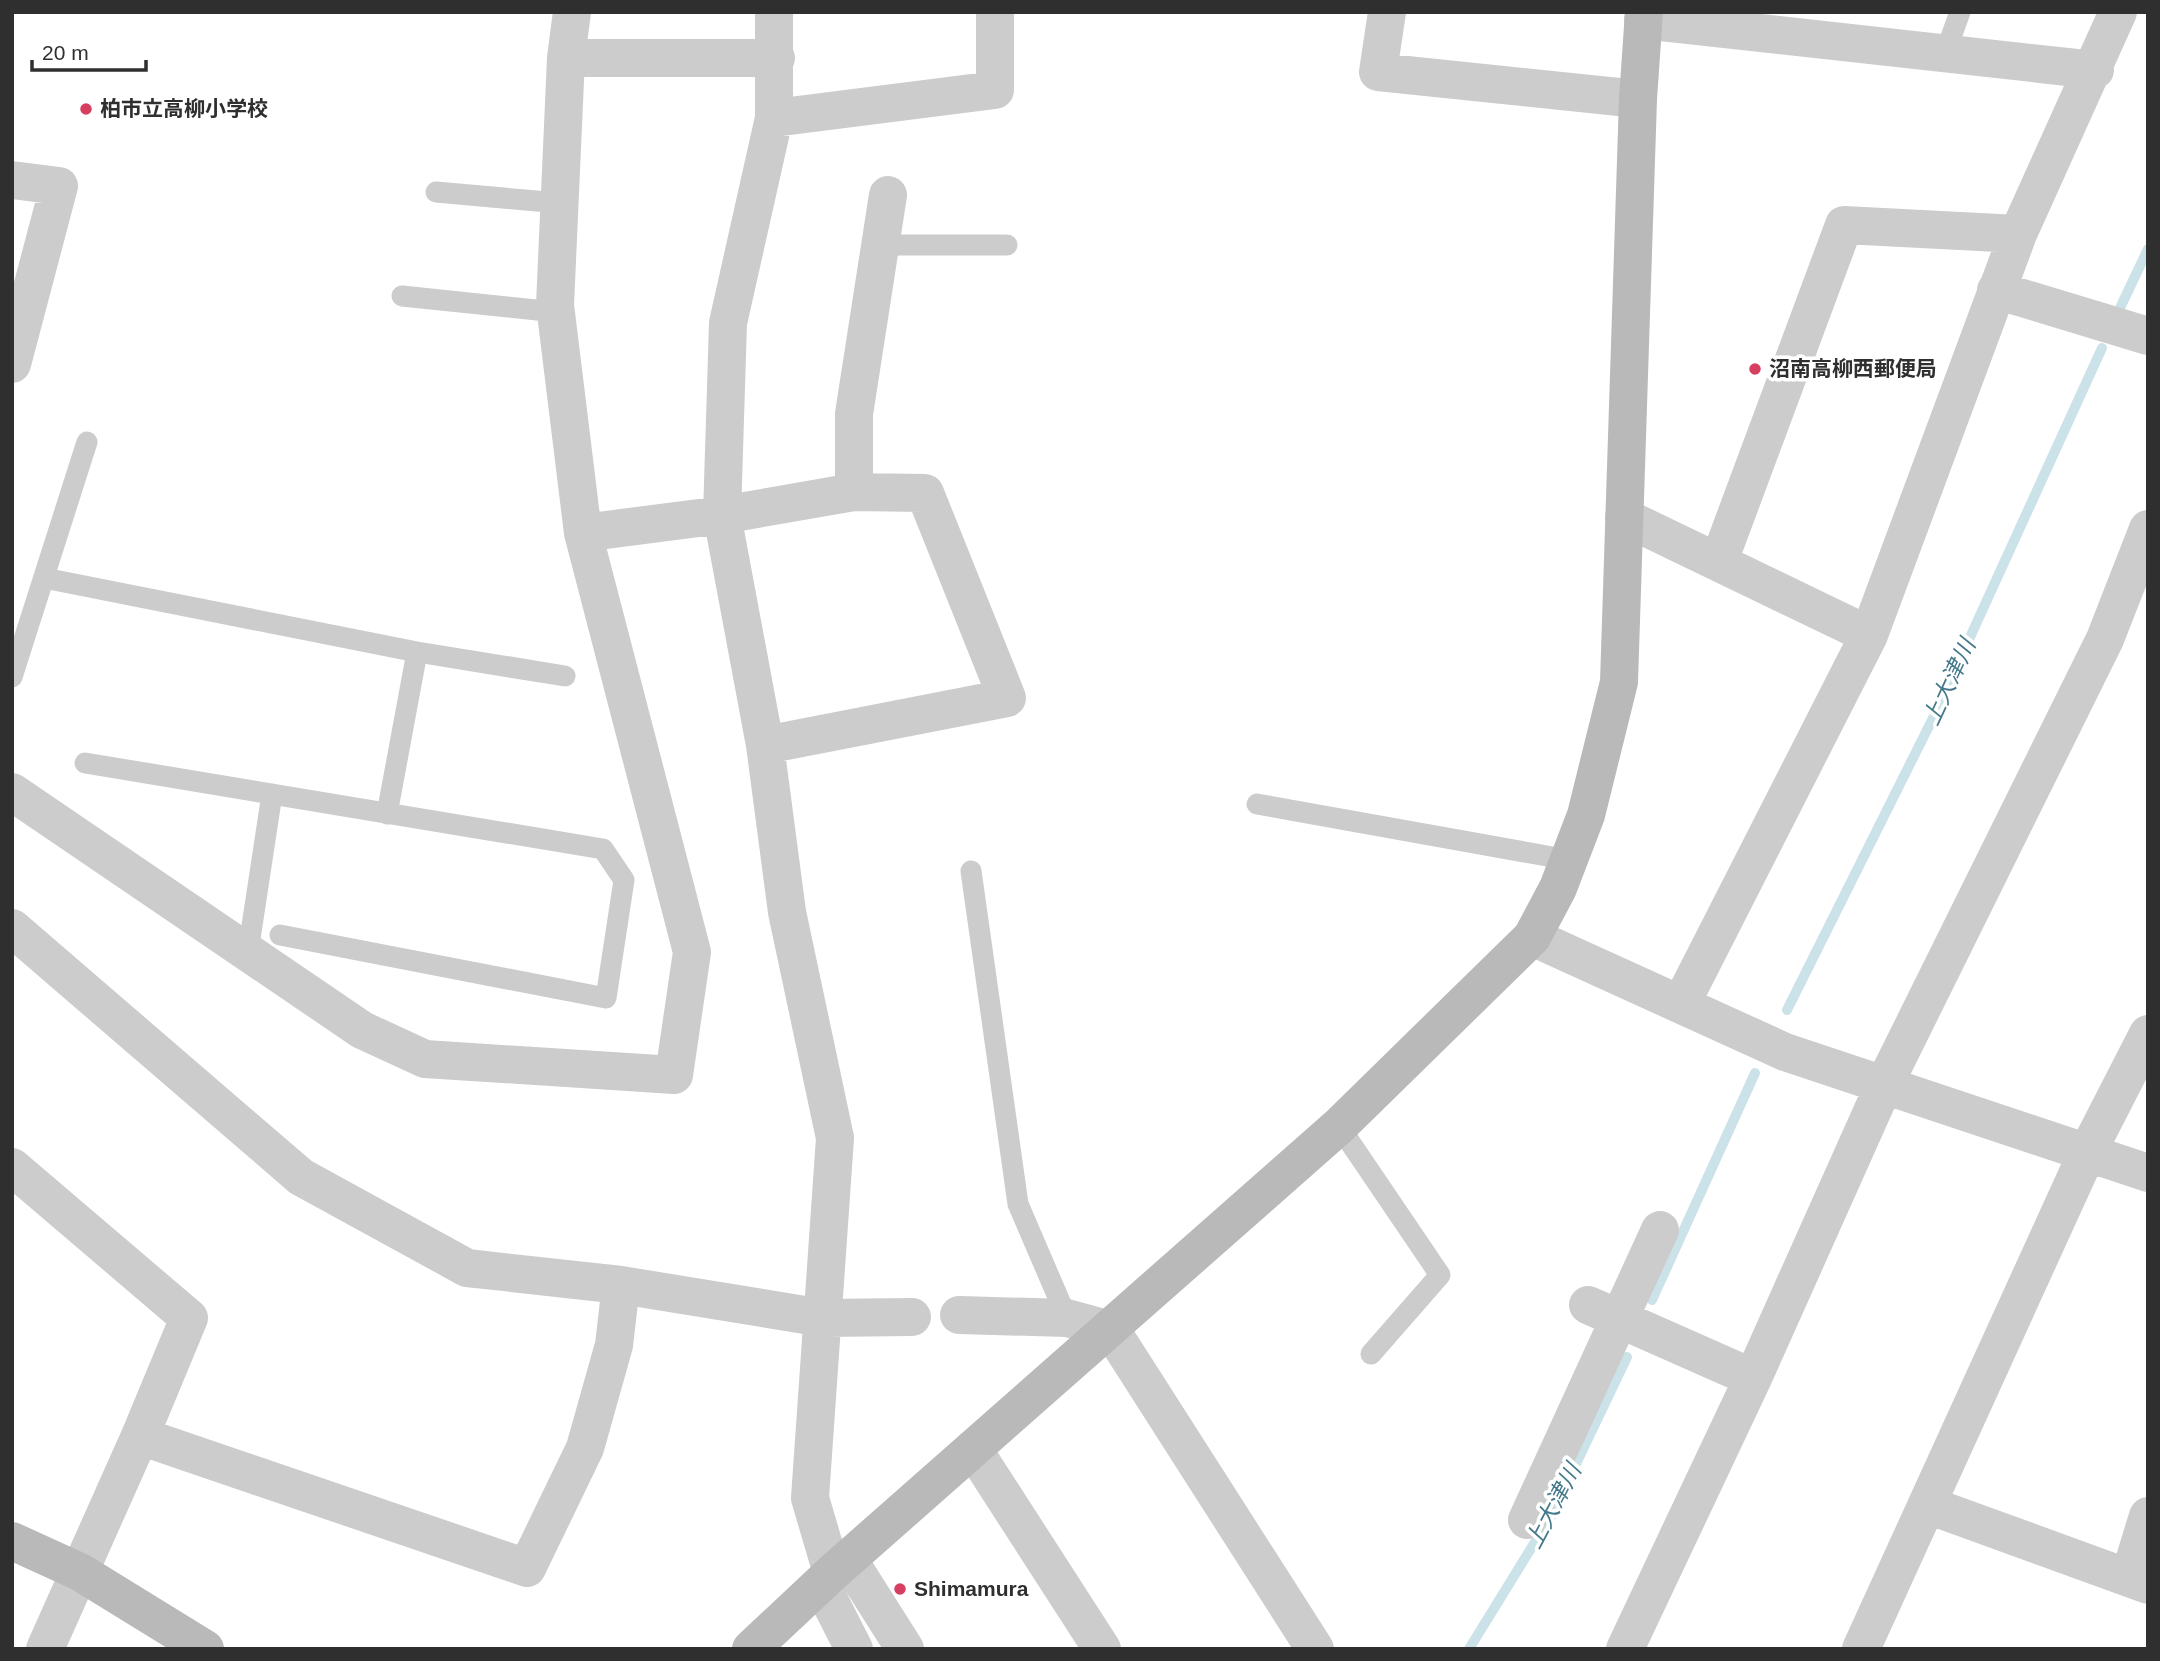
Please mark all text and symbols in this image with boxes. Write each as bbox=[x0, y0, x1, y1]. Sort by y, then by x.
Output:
scale bar bbox=[32, 28, 145, 72]
text: 20 m bbox=[42, 41, 89, 64]
place label: 柏市立高柳小学校 bbox=[100, 97, 268, 120]
marker: 柏市立高柳小学校 bbox=[78, 101, 94, 117]
place label: 沼南高柳西郵便局 bbox=[1769, 357, 1937, 380]
marker: 沼南高柳西郵便局 bbox=[1747, 361, 1763, 377]
water label: 上大津川 bbox=[1918, 632, 1981, 729]
water label: 上大津川 bbox=[1520, 1457, 1587, 1553]
place label: Shimamura bbox=[914, 1577, 1029, 1600]
marker: Shimamura bbox=[892, 1581, 908, 1597]

